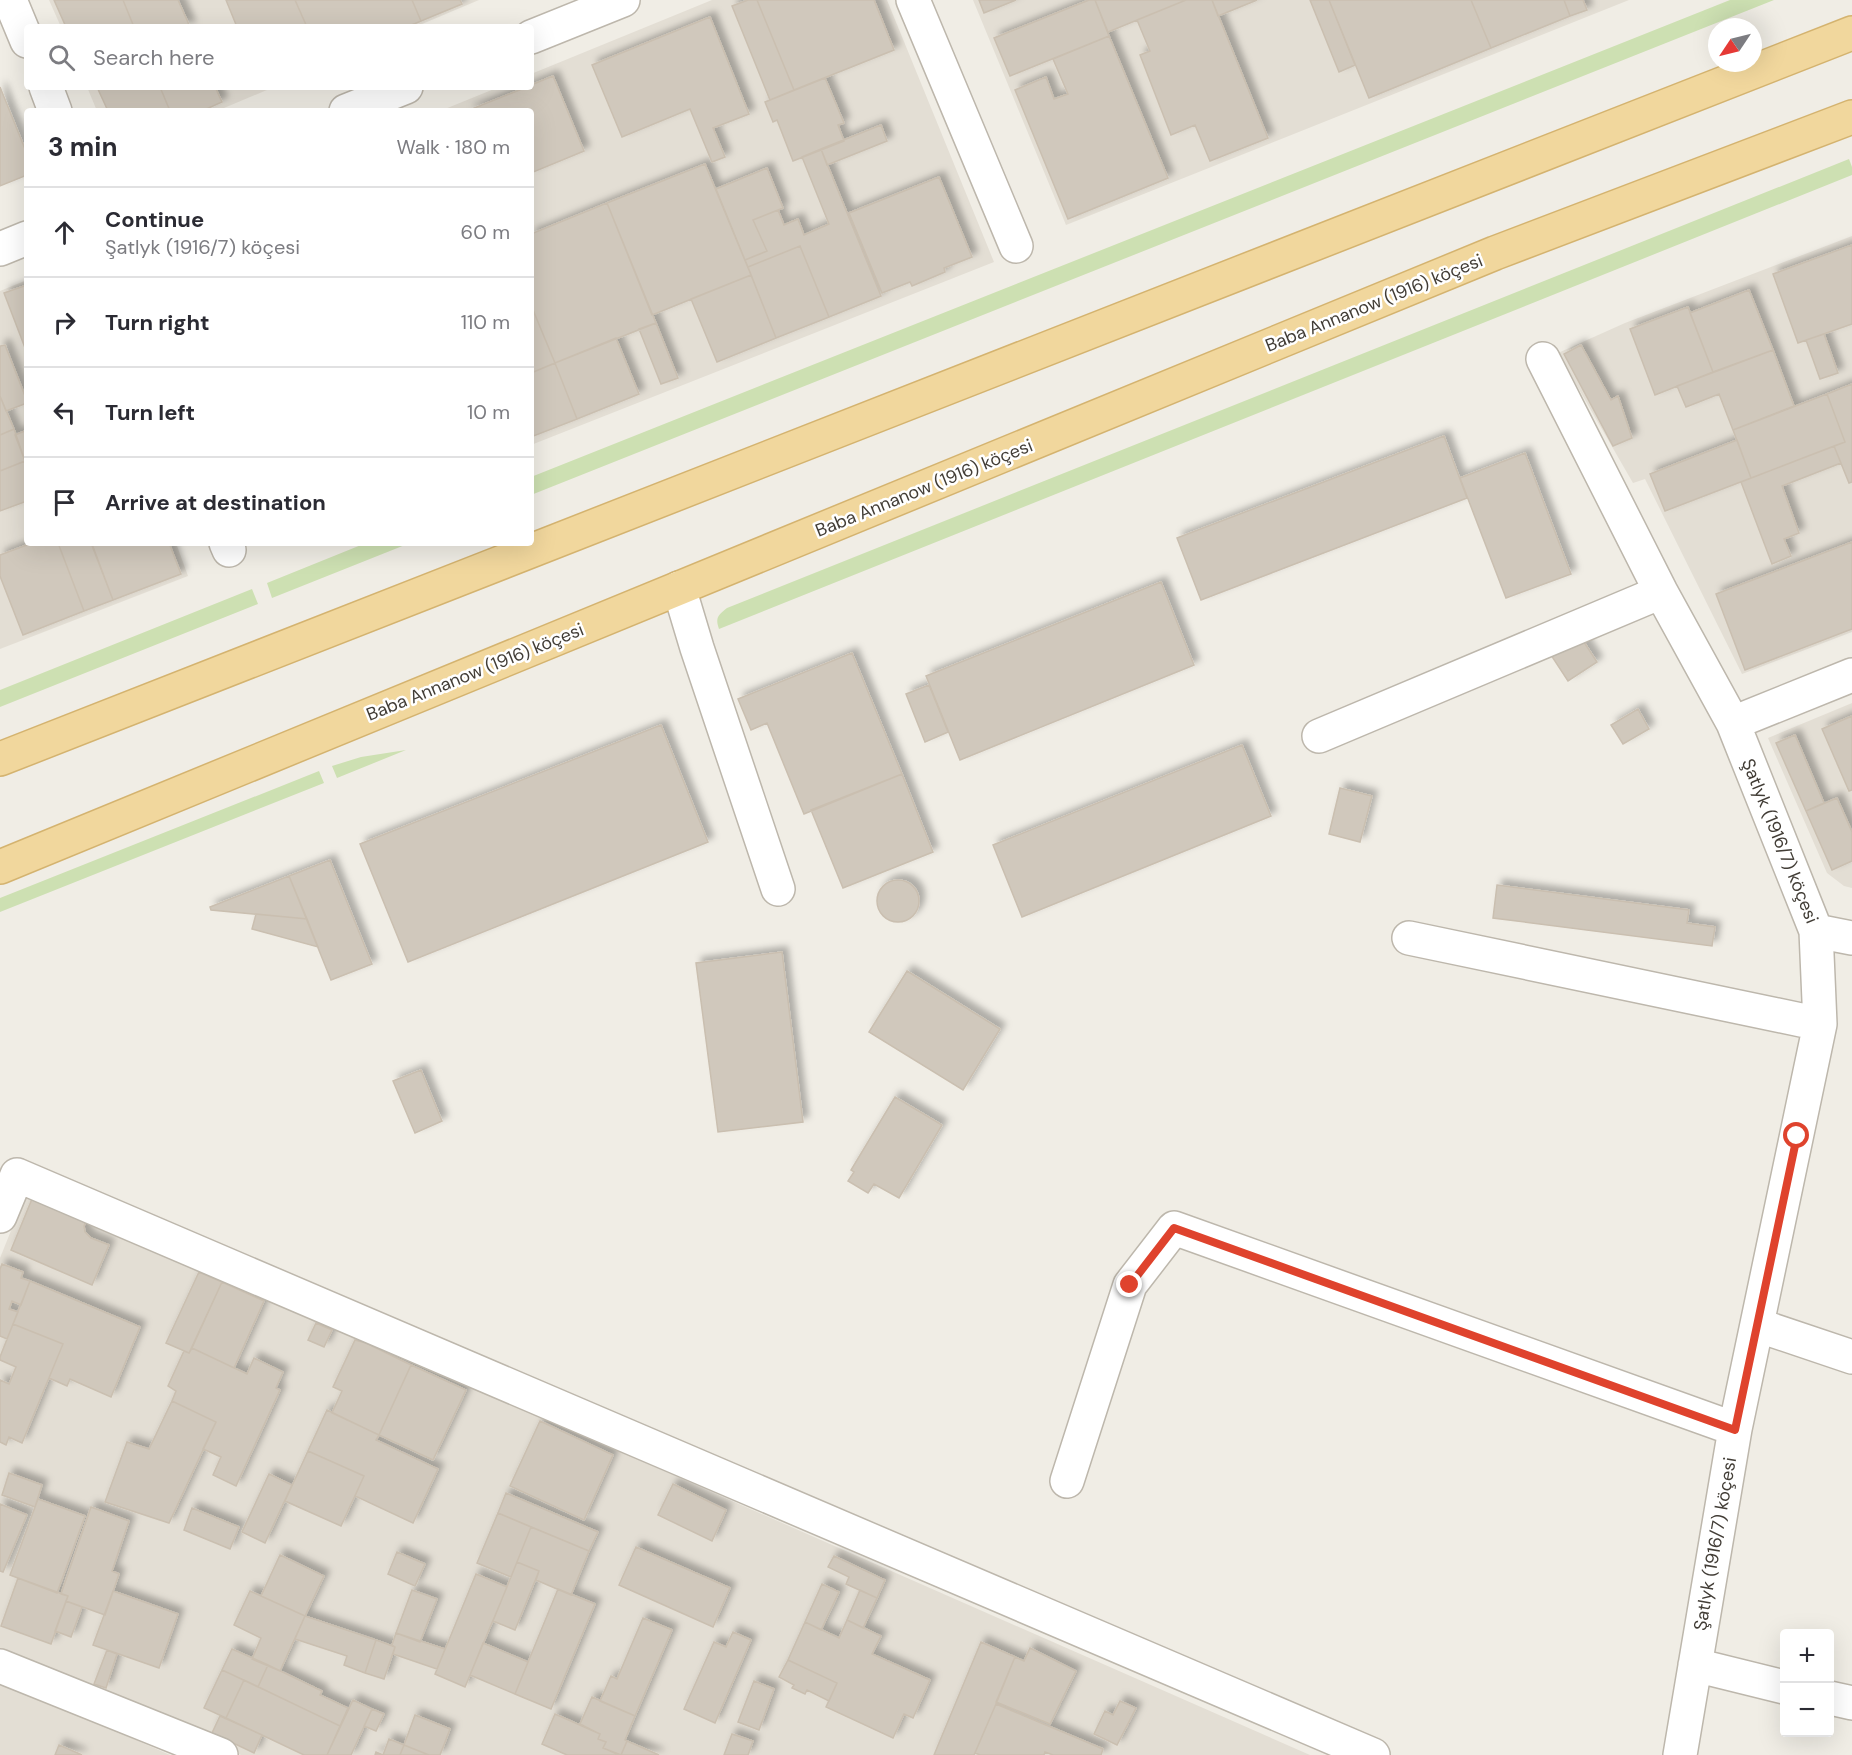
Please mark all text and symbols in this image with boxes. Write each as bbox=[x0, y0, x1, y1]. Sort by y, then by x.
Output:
north arrow bbox=[1708, 18, 1762, 72]
search box bbox=[24, 24, 534, 90]
icon: search bbox=[45, 41, 78, 74]
text: Search here bbox=[93, 43, 214, 72]
text: 3 min bbox=[48, 130, 117, 164]
text: Walk · 180 m bbox=[396, 134, 510, 160]
text: Continue bbox=[105, 205, 204, 234]
icon: ahead bbox=[48, 216, 81, 249]
text: 60 m bbox=[461, 219, 510, 245]
text: Şatlyk (1916/7) köçesi bbox=[105, 234, 300, 260]
street label: Baba Annanow (1916) köçesi bbox=[1262, 248, 1486, 358]
icon: right bbox=[48, 306, 81, 339]
text: Turn right bbox=[105, 308, 210, 337]
text: 110 m bbox=[461, 309, 510, 335]
icon: left bbox=[48, 396, 81, 429]
text: Turn left bbox=[105, 398, 195, 427]
text: 10 m bbox=[467, 399, 510, 425]
street label: Baba Annanow (1916) köçesi bbox=[812, 433, 1036, 543]
icon: arrive bbox=[48, 486, 81, 519]
text: Arrive at destination bbox=[105, 488, 326, 517]
street label: Baba Annanow (1916) köçesi bbox=[363, 617, 587, 727]
street label: Şatlyk (1916/7) köçesi bbox=[1736, 755, 1824, 927]
route start bbox=[1783, 1122, 1809, 1148]
route end bbox=[1116, 1271, 1142, 1297]
street label: Şatlyk (1916/7) köçesi bbox=[1688, 1455, 1742, 1633]
map controls bbox=[1780, 1629, 1834, 1737]
button: + bbox=[1780, 1629, 1834, 1683]
button: − bbox=[1780, 1683, 1834, 1737]

